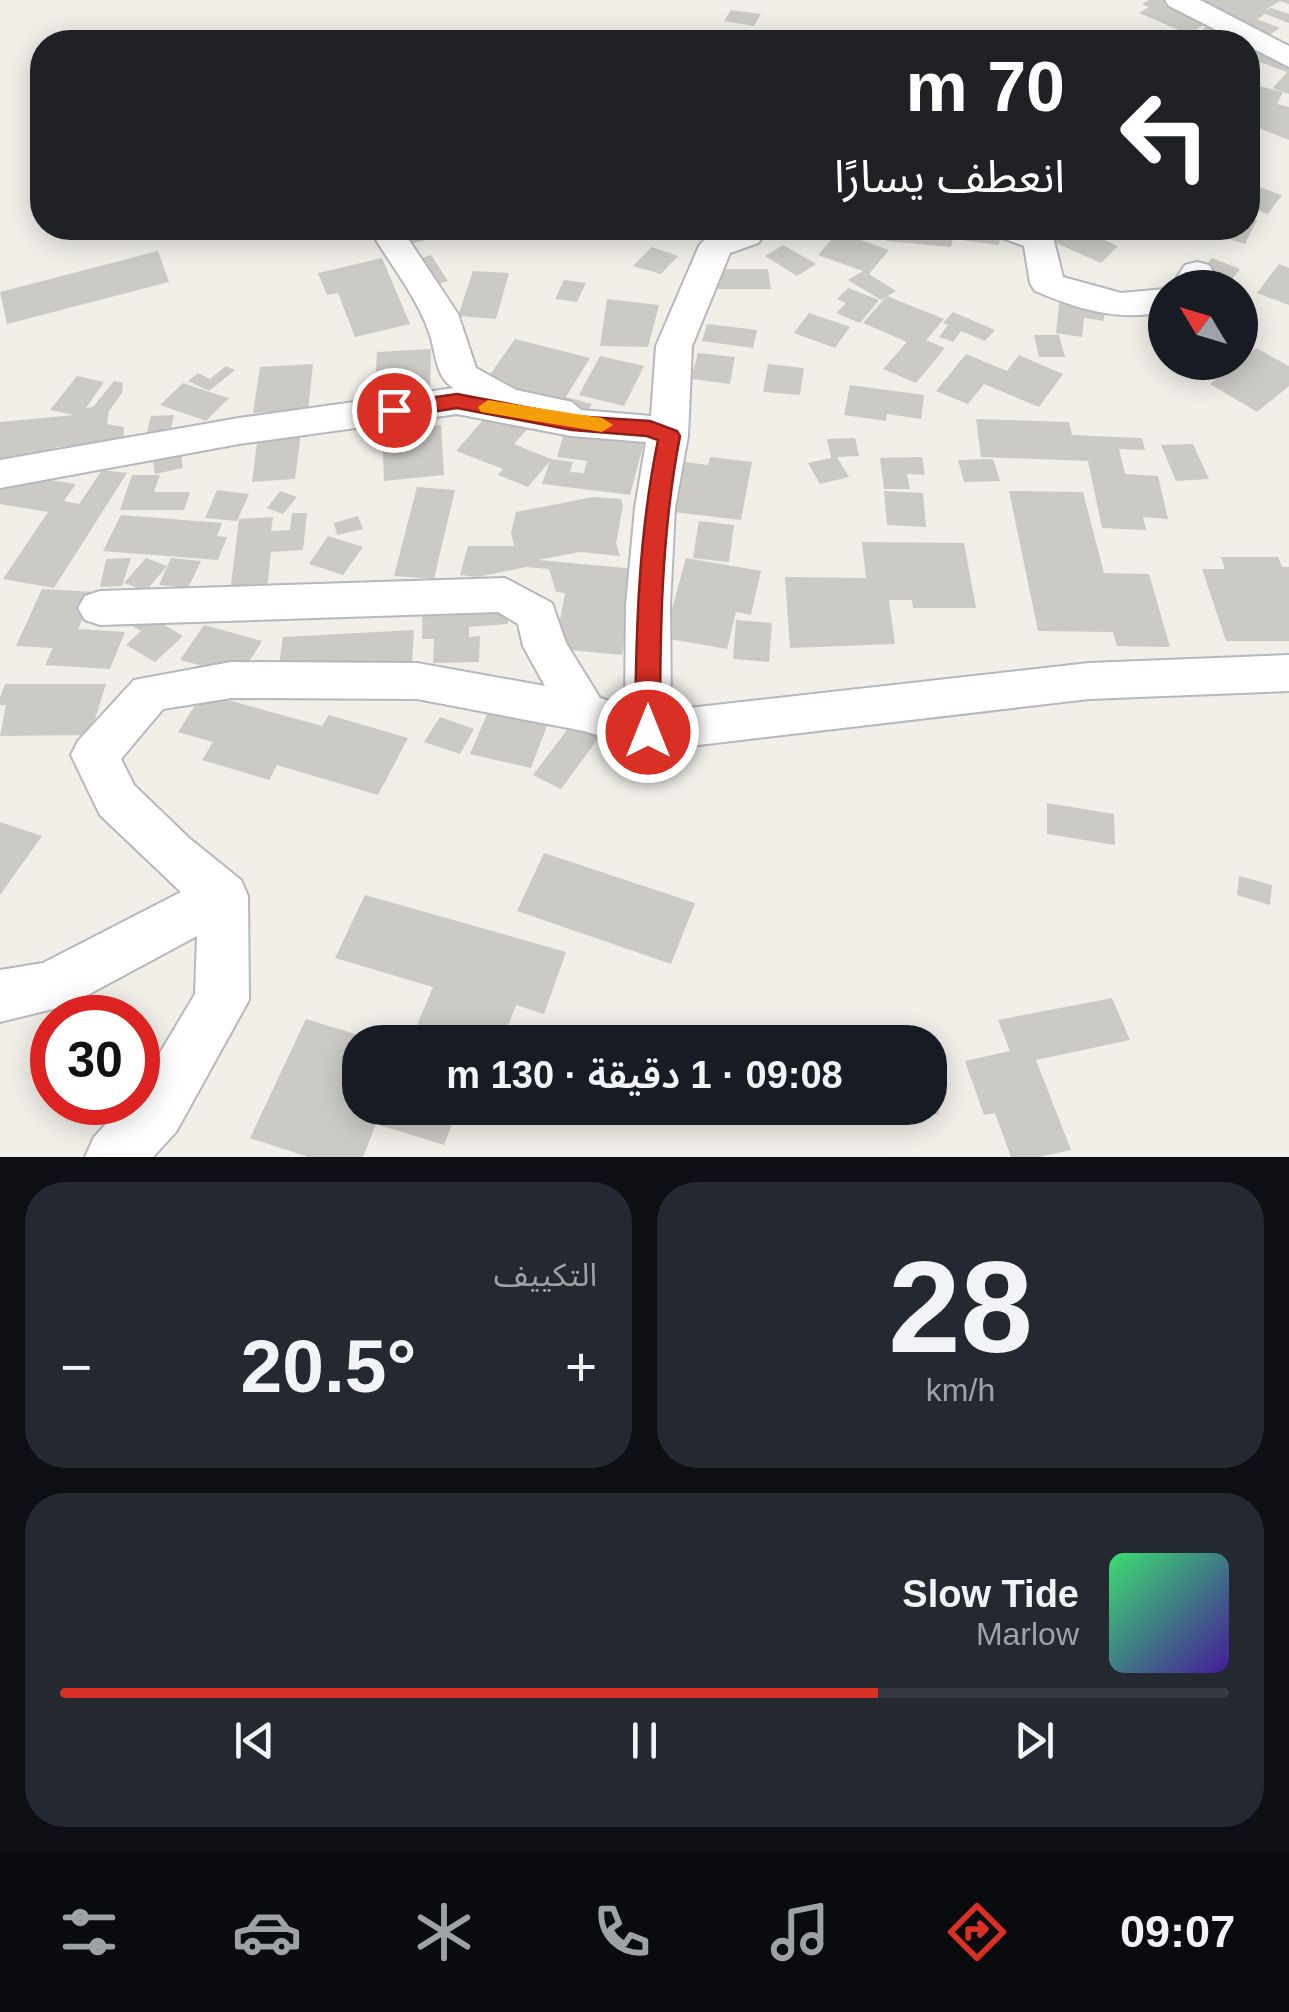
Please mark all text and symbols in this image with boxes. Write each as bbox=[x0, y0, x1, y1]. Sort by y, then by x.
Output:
text: 70 m bbox=[905, 48, 1065, 126]
icon: left bbox=[1100, 70, 1230, 200]
text: انعطف يسارًا bbox=[834, 151, 1065, 202]
north arrow bbox=[1148, 270, 1258, 380]
map controls bbox=[1148, 270, 1258, 380]
pin bbox=[352, 368, 437, 453]
icon: arrive bbox=[367, 383, 422, 438]
position arrow bbox=[596, 680, 700, 784]
speed limit sign: 30 bbox=[30, 995, 160, 1125]
text: 09:08 · 1 دقيقة · 130 m bbox=[446, 1054, 843, 1096]
text: 28 bbox=[888, 1234, 1033, 1380]
text: التكييف bbox=[494, 1257, 597, 1293]
text: 20.5° bbox=[241, 1324, 416, 1408]
text: − bbox=[60, 1336, 92, 1398]
text: + bbox=[565, 1336, 597, 1398]
text: km/h bbox=[926, 1372, 995, 1408]
text: Slow Tide bbox=[902, 1573, 1079, 1615]
text: Marlow bbox=[976, 1616, 1079, 1652]
icon: previous bbox=[227, 1713, 282, 1768]
icon: pause bbox=[617, 1713, 672, 1768]
icon: next bbox=[1007, 1713, 1062, 1768]
icon: filters bbox=[54, 1897, 124, 1967]
icon: car bbox=[232, 1897, 302, 1967]
icon: climate bbox=[409, 1897, 479, 1967]
icon: phone bbox=[587, 1897, 657, 1967]
icon: music bbox=[765, 1897, 835, 1967]
icon: directions bbox=[942, 1897, 1012, 1967]
text: 09:07 bbox=[1120, 1906, 1235, 1957]

